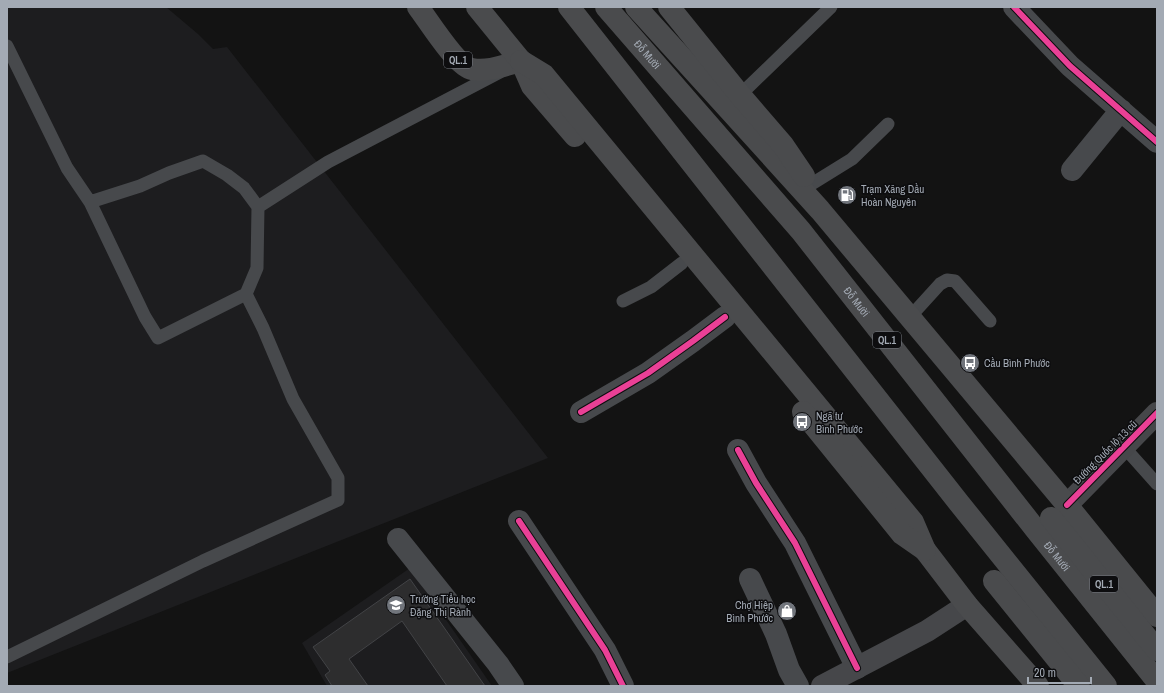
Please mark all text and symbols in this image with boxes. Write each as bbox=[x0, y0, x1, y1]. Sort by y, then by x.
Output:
street label: Đỗ Mười bbox=[631, 37, 664, 72]
road number: QL.1 bbox=[444, 52, 472, 68]
place label: Trạm Xăng Dầu Hoàn Nguyên bbox=[861, 182, 924, 209]
fuel station icon: Trạm Xăng Dầu Hoàn Nguyên bbox=[836, 184, 858, 206]
street label: Đỗ Mười bbox=[841, 284, 873, 320]
road number: QL.1 bbox=[873, 332, 901, 348]
bus stop icon: Cầu Bình Phước bbox=[959, 352, 981, 374]
place label: Cầu Bình Phước bbox=[984, 356, 1050, 370]
place label: Ngã tư Bình Phước bbox=[816, 409, 863, 436]
bus stop icon: Ngã tư Bình Phước bbox=[791, 411, 813, 433]
street label: Đường Quốc lộ 13 cũ bbox=[1070, 417, 1140, 487]
street label: Đỗ Mười bbox=[1041, 539, 1073, 574]
road number: QL.1 bbox=[1090, 576, 1118, 592]
place label: Trường Tiểu học Đặng Thị Rành bbox=[410, 592, 476, 619]
school or university icon: Trường Tiểu học Đặng Thị Rành bbox=[385, 594, 407, 616]
place label: Chợ Hiệp Bình Phước bbox=[726, 598, 773, 625]
shop icon: Chợ Hiệp Bình Phước bbox=[776, 600, 798, 622]
scale bar bbox=[1028, 659, 1091, 685]
text: 20 m bbox=[1034, 665, 1056, 681]

